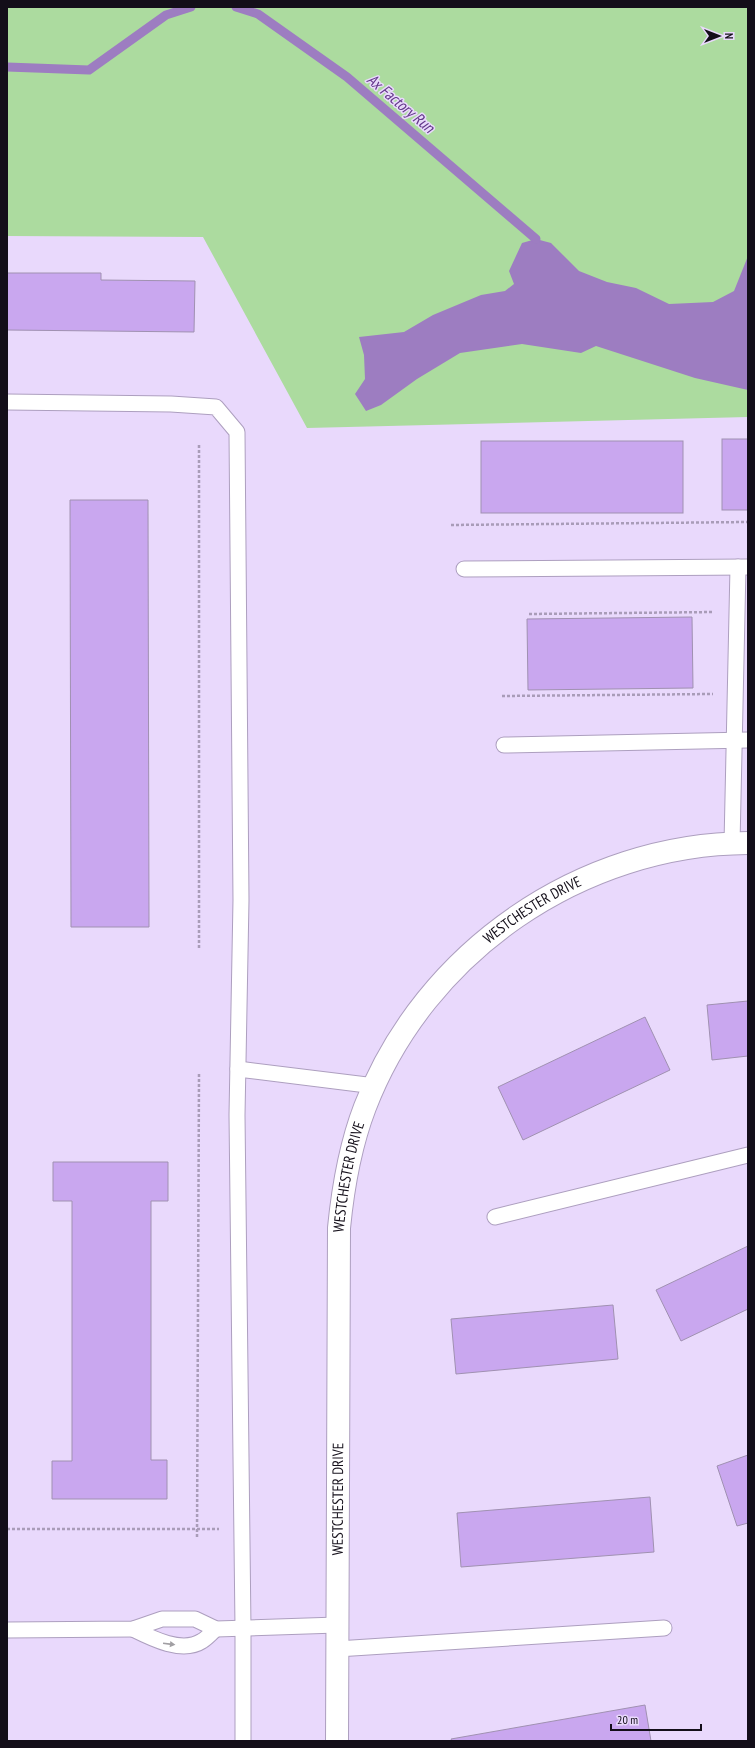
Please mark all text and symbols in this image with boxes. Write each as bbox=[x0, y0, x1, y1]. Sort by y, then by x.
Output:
north arrow bbox=[699, 16, 739, 56]
text: N bbox=[722, 33, 736, 39]
water label: Ax Factory Run bbox=[363, 69, 439, 138]
street label: WESTCHESTER DRIVE bbox=[479, 872, 584, 947]
street label: WESTCHESTER DRIVE bbox=[329, 1119, 368, 1233]
street label: WESTCHESTER DRIVE bbox=[328, 1443, 347, 1555]
one-way arrow bbox=[163, 1641, 175, 1647]
scale bar bbox=[611, 1706, 701, 1732]
text: 20 m bbox=[617, 1712, 638, 1727]

